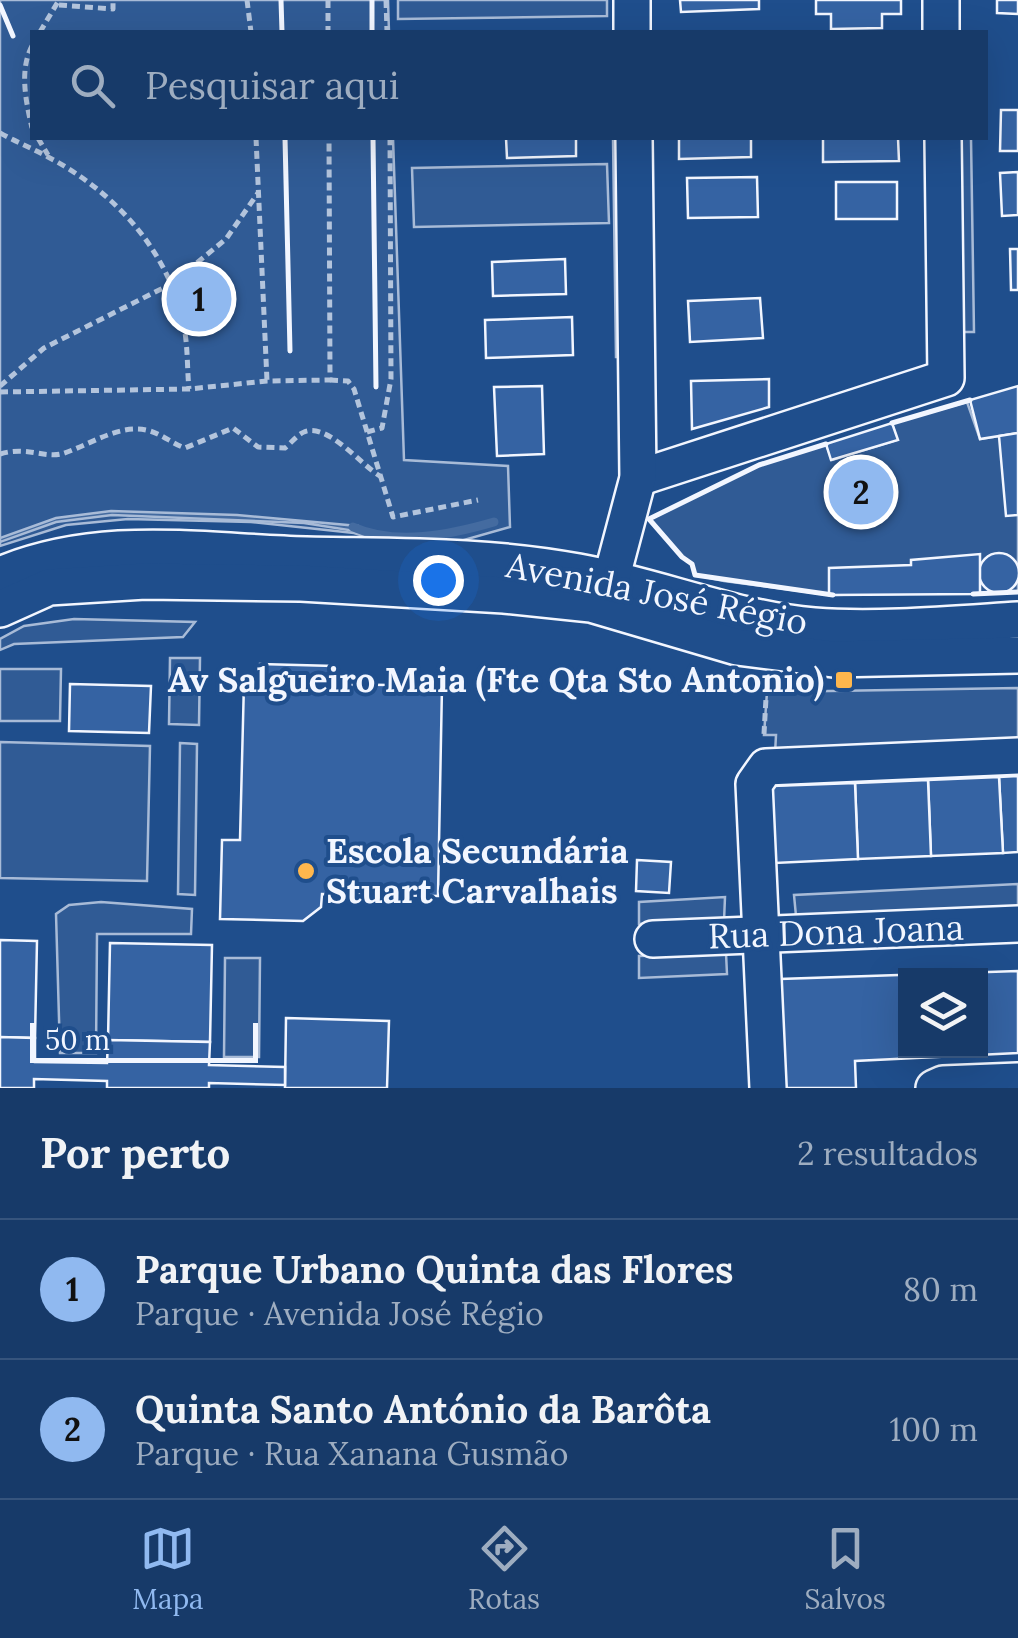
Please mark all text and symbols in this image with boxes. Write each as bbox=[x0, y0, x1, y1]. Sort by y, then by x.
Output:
search box bbox=[30, 30, 988, 140]
icon: search bbox=[65, 58, 120, 113]
text: Pesquisar aqui bbox=[145, 61, 399, 109]
pin: 1 bbox=[166, 262, 232, 336]
pin: 2 bbox=[828, 454, 894, 530]
street label: Avenida José Régio bbox=[502, 542, 812, 645]
your location bbox=[413, 555, 464, 606]
place label: Av Salgueiro Maia (Fte Qta Sto Antonio) bbox=[168, 657, 824, 702]
marker: Av Salgueiro Maia (Fte Qta Sto Antonio) bbox=[833, 669, 855, 691]
place label: Escola Secundária Stuart Carvalhais bbox=[326, 828, 629, 913]
marker: Escola Secundária Stuart Carvalhais bbox=[295, 860, 317, 882]
street label: Rua Dona Joana bbox=[707, 905, 965, 958]
map controls bbox=[898, 968, 988, 1058]
button: layers bbox=[898, 968, 988, 1058]
scale bar bbox=[30, 1018, 258, 1062]
text: 50 m bbox=[45, 1022, 110, 1058]
text: Por perto bbox=[40, 1126, 230, 1180]
text: 2 resultados bbox=[797, 1133, 978, 1174]
text: Parque Urbano Quinta das Flores bbox=[135, 1245, 733, 1293]
text: 1 bbox=[66, 1269, 79, 1310]
text: 80 m bbox=[903, 1269, 978, 1310]
text: Parque · Avenida José Régio bbox=[135, 1293, 544, 1334]
text: Quinta Santo António da Barôta bbox=[135, 1385, 711, 1433]
text: 2 bbox=[64, 1409, 81, 1450]
text: 100 m bbox=[890, 1409, 978, 1450]
text: Parque · Rua Xanana Gusmão bbox=[135, 1433, 569, 1474]
tab: Mapa bbox=[132, 1521, 204, 1617]
tab: Rotas bbox=[468, 1521, 540, 1617]
tab: Salvos bbox=[805, 1521, 886, 1617]

